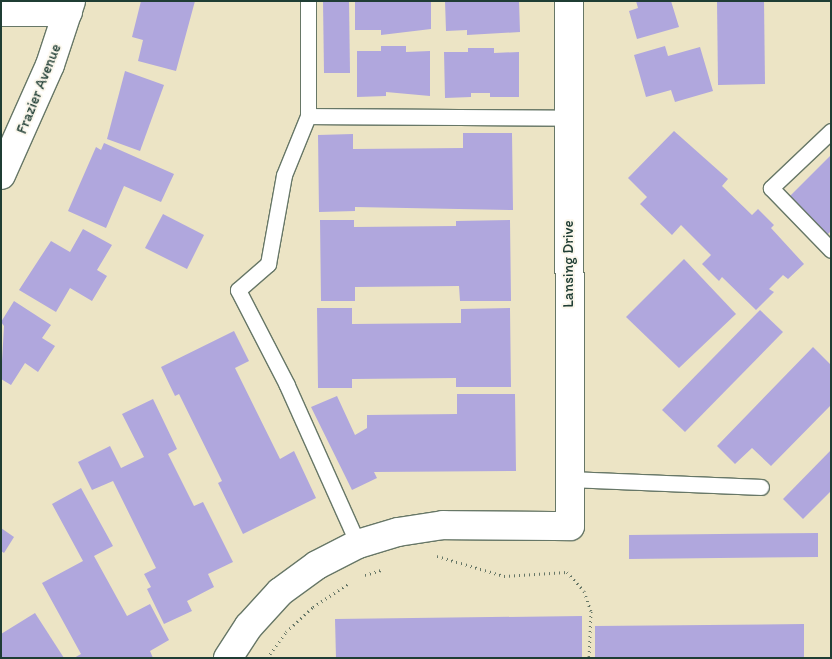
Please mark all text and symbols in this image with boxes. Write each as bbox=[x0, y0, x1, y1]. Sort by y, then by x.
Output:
street label: Frazier Avenue bbox=[13, 41, 65, 137]
street label: Lansing Drive bbox=[560, 220, 578, 308]

